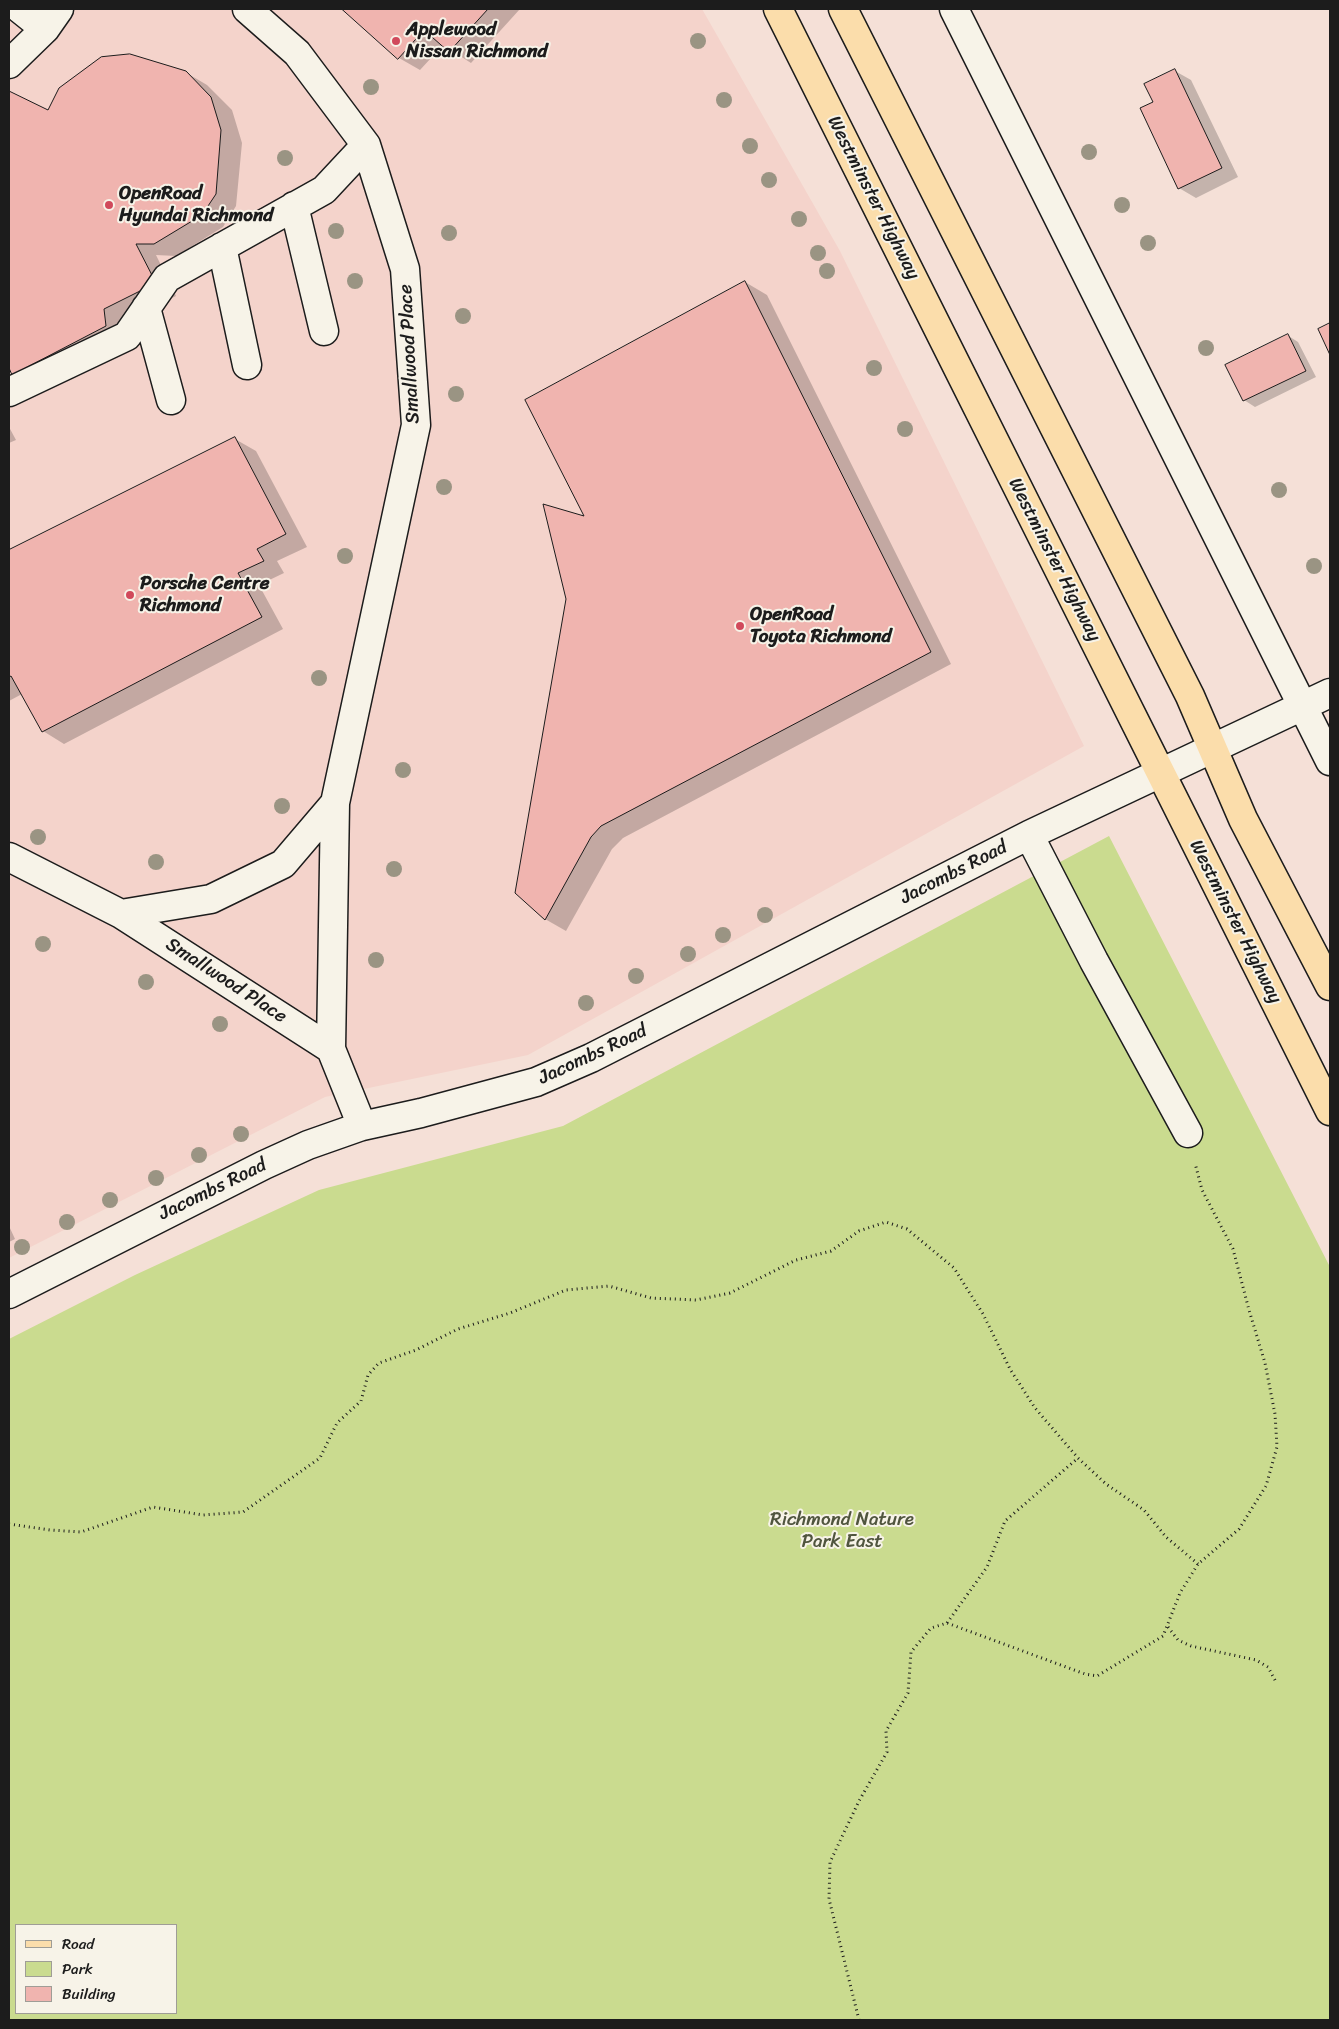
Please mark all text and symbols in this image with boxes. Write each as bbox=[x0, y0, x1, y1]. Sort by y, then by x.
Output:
place label: Applewood Nissan Richmond bbox=[406, 19, 547, 63]
marker: Applewood Nissan Richmond bbox=[390, 35, 402, 47]
street label: Westminster Highway bbox=[822, 112, 924, 284]
place label: OpenRoad Hyundai Richmond bbox=[119, 183, 273, 227]
marker: OpenRoad Hyundai Richmond bbox=[103, 199, 115, 211]
street label: Smallwood Place bbox=[395, 284, 425, 424]
street label: Westminster Highway bbox=[1003, 474, 1105, 646]
place label: Porsche Centre Richmond bbox=[140, 573, 270, 617]
marker: Porsche Centre Richmond bbox=[124, 589, 136, 601]
place label: OpenRoad Toyota Richmond bbox=[750, 604, 892, 648]
marker: OpenRoad Toyota Richmond bbox=[734, 620, 746, 632]
street label: Jacombs Road bbox=[897, 836, 1011, 910]
street label: Westminster Highway bbox=[1184, 836, 1286, 1008]
street label: Smallwood Place bbox=[161, 933, 291, 1029]
street label: Jacombs Road bbox=[535, 1020, 651, 1090]
street label: Jacombs Road bbox=[156, 1154, 270, 1226]
park label: Richmond Nature Park East bbox=[770, 1509, 914, 1553]
legend bbox=[15, 1924, 178, 2014]
text: Road bbox=[62, 1931, 94, 1957]
text: Park bbox=[62, 1956, 93, 1982]
text: Building bbox=[62, 1981, 116, 2007]

